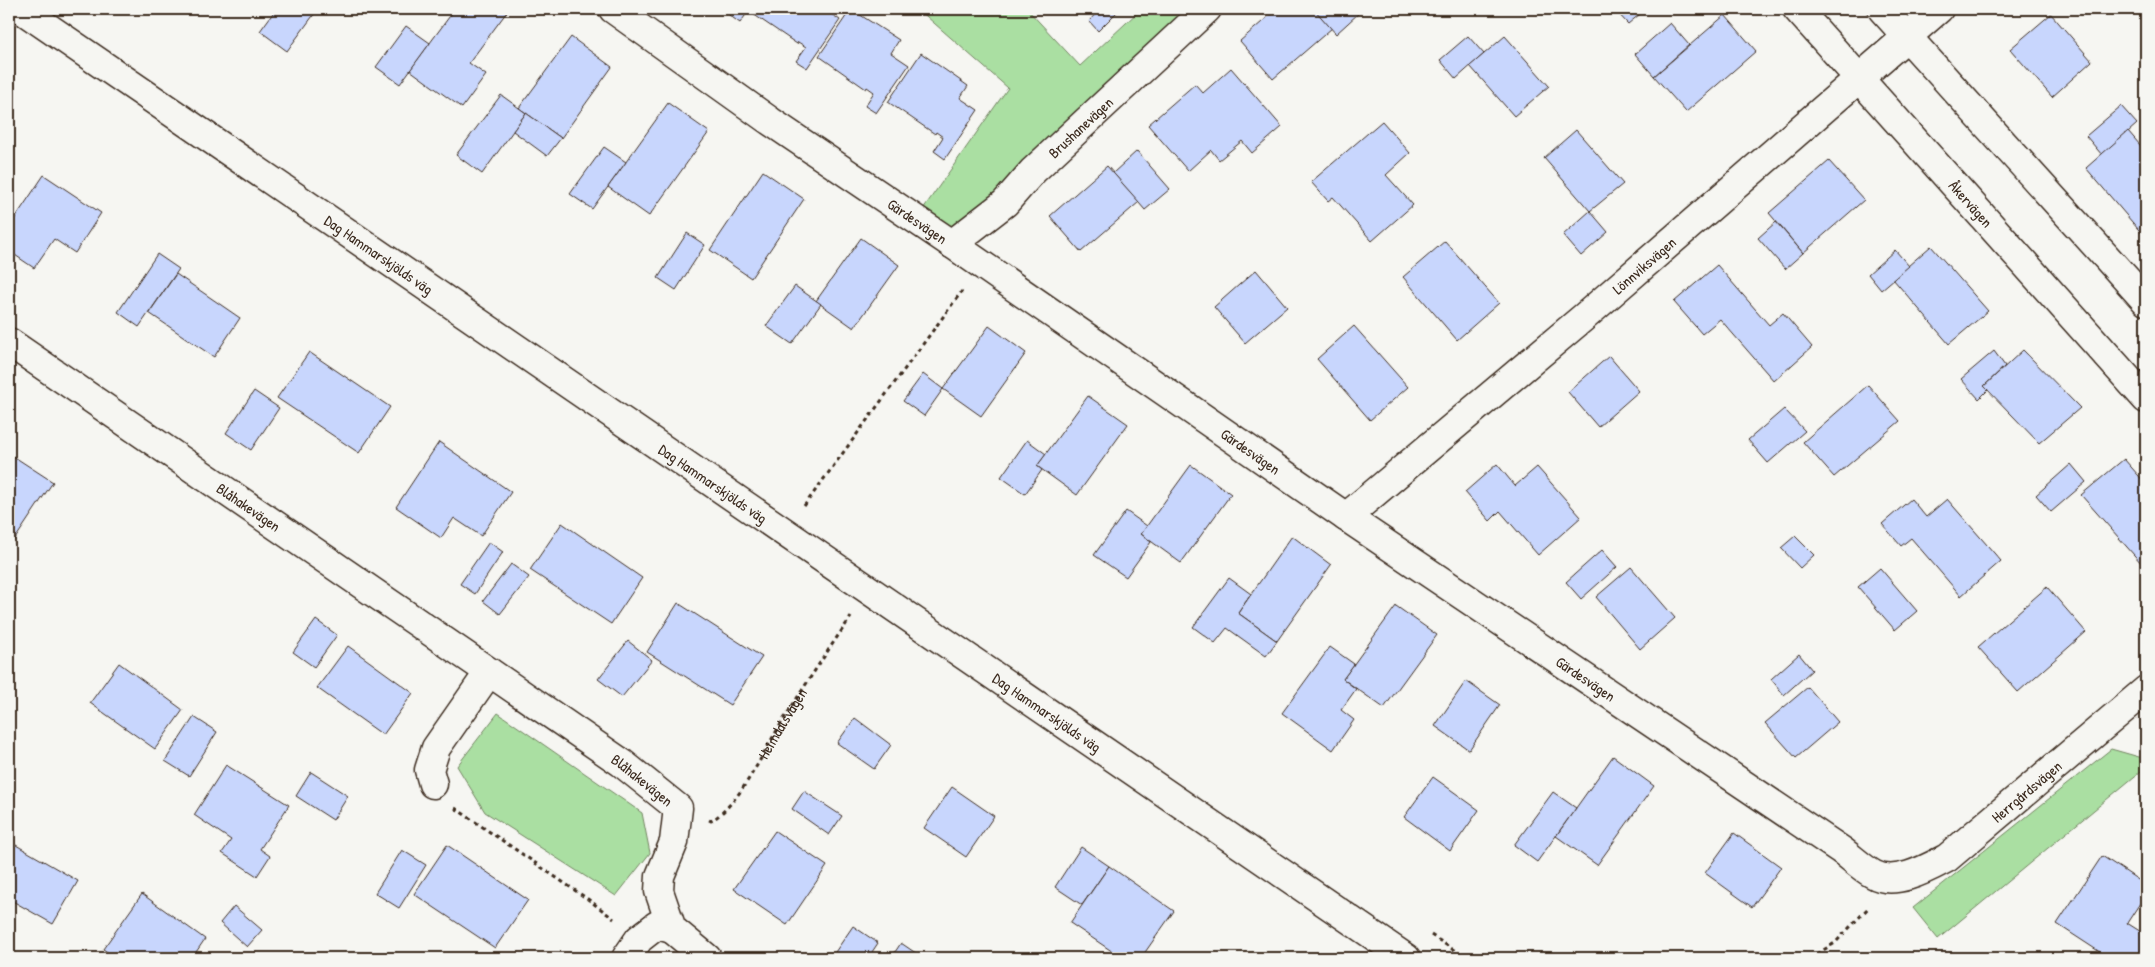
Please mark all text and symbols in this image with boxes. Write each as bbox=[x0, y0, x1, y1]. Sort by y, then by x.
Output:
street label: Brushanevägen bbox=[1043, 91, 1117, 163]
street label: Åkervägen bbox=[1944, 175, 1998, 232]
street label: Gärdesvägen bbox=[884, 193, 952, 249]
street label: Dag Hammarskjölds väg bbox=[321, 210, 438, 299]
street label: Lönnviksvägen bbox=[1607, 232, 1680, 299]
street label: Gärdesvägen bbox=[1217, 423, 1285, 479]
street label: Dag Hammarskjölds väg bbox=[655, 439, 772, 528]
street label: Blåhakevägen bbox=[213, 477, 285, 536]
street label: Gärdesvägen bbox=[1552, 651, 1620, 706]
street label: Dag Hammarskjölds väg bbox=[989, 667, 1106, 757]
street label: Heimdalsvägen bbox=[752, 684, 812, 763]
street label: Blåhakevägen bbox=[608, 749, 678, 811]
street label: Herrgårdsvägen bbox=[1987, 755, 2066, 827]

